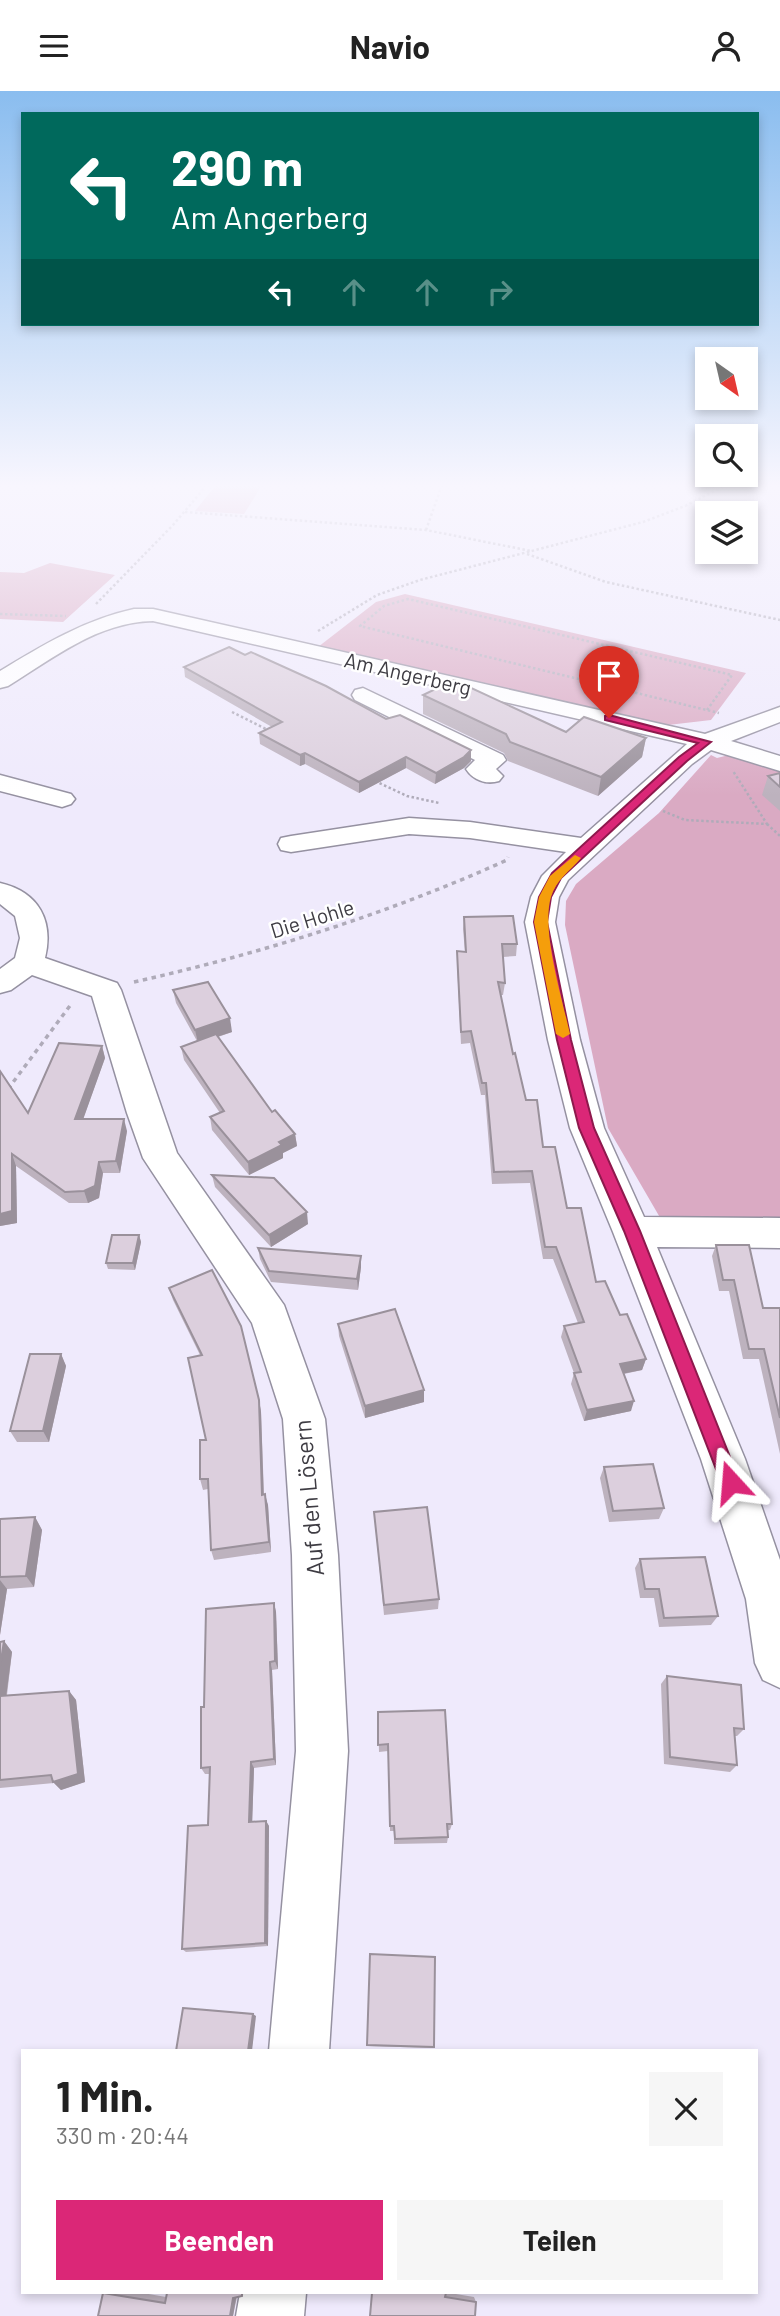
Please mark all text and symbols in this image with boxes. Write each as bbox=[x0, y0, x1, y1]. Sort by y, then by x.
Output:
icon: menu bbox=[35, 27, 73, 65]
text: Navio bbox=[350, 27, 430, 65]
icon: person bbox=[707, 27, 745, 65]
text: 290 m bbox=[171, 137, 303, 196]
icon: left bbox=[56, 140, 147, 231]
text: Am Angerberg bbox=[171, 197, 368, 235]
icon: left bbox=[262, 273, 300, 311]
icon: ahead bbox=[335, 273, 373, 311]
icon: ahead bbox=[408, 273, 446, 311]
icon: right bbox=[481, 273, 519, 311]
north arrow bbox=[695, 347, 758, 409]
map controls bbox=[695, 347, 758, 564]
button: search bbox=[695, 424, 758, 487]
button: layers bbox=[695, 501, 758, 564]
street label: Am Angerberg bbox=[342, 646, 474, 700]
pin bbox=[579, 646, 639, 718]
icon: arrive bbox=[590, 657, 628, 695]
street label: Die Hohle bbox=[267, 893, 357, 943]
street label: Auf den Lösern bbox=[287, 1419, 329, 1577]
position arrow bbox=[694, 1445, 768, 1519]
text: 1 Min. bbox=[56, 2070, 154, 2120]
button: close bbox=[649, 2072, 723, 2146]
text: 330 m · 20:44 bbox=[56, 2121, 189, 2149]
button: Beenden bbox=[56, 2200, 383, 2280]
button: Teilen bbox=[397, 2200, 723, 2280]

